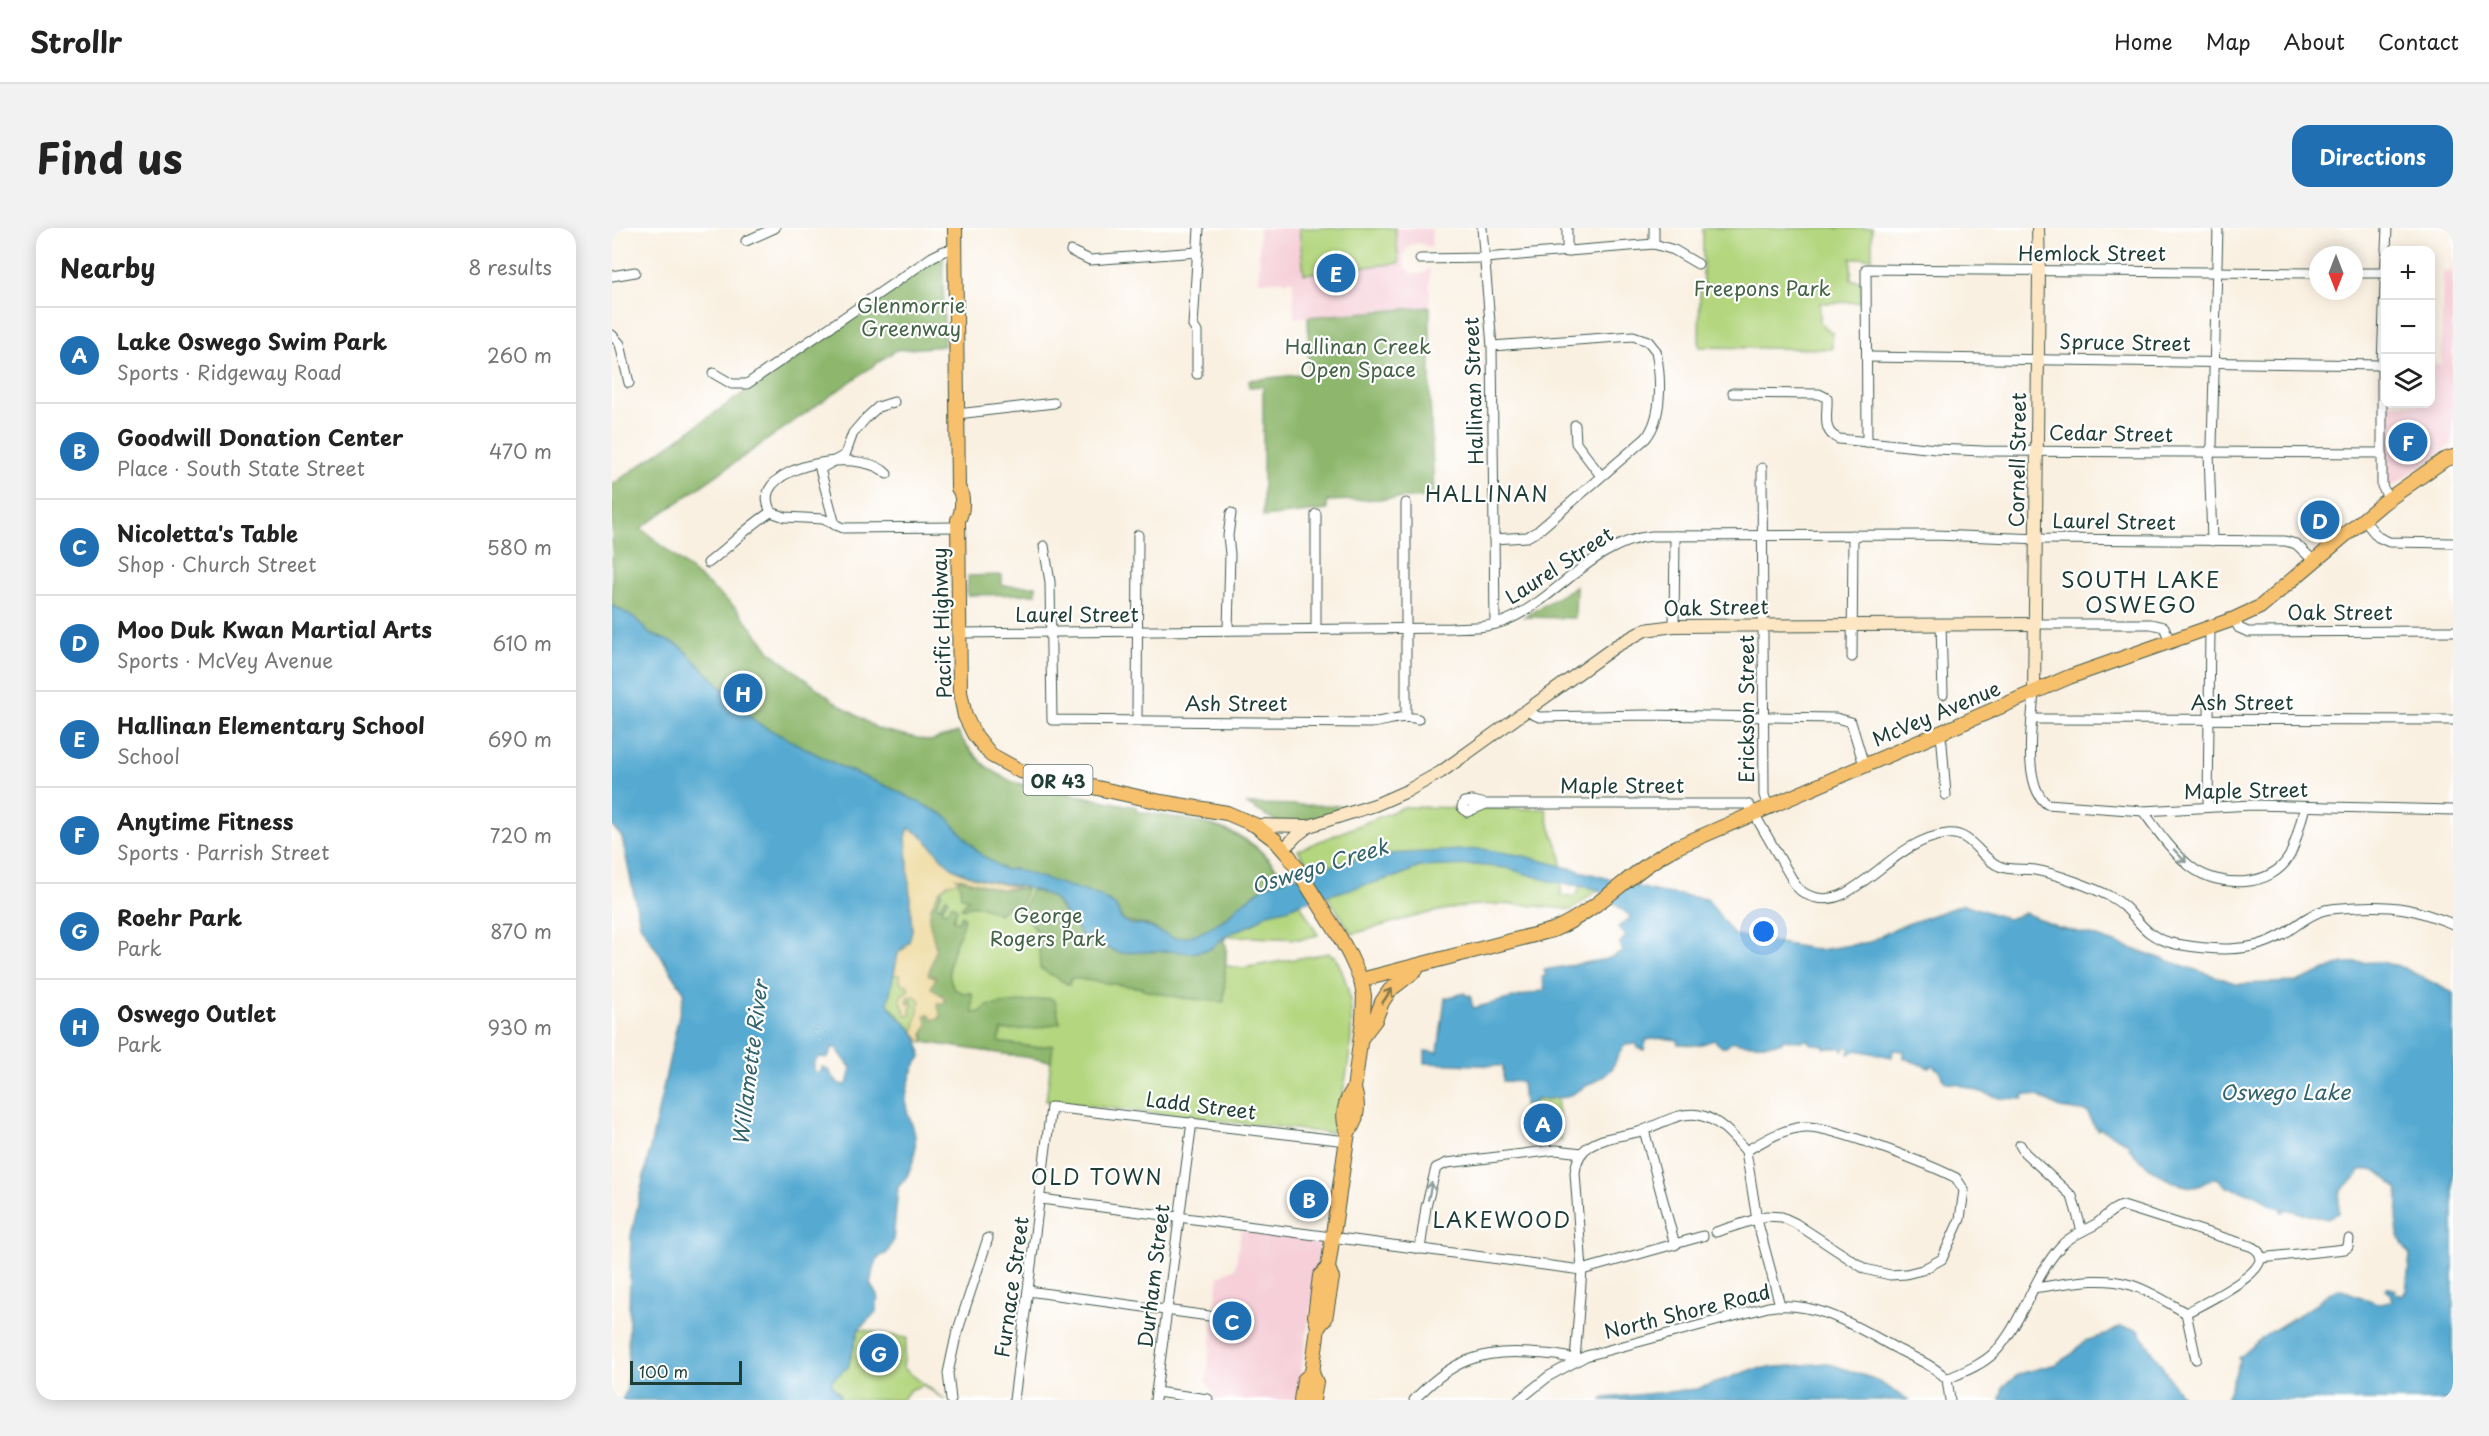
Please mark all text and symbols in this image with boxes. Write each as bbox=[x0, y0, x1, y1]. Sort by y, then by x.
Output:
text: Strollr bbox=[30, 20, 122, 63]
text: Home bbox=[2114, 25, 2173, 57]
text: Map bbox=[2206, 25, 2251, 57]
text: About bbox=[2284, 25, 2345, 57]
text: Contact bbox=[2378, 25, 2459, 57]
text: Find us bbox=[36, 125, 183, 188]
button: Directions bbox=[2292, 125, 2453, 187]
street label: Hemlock Street bbox=[2018, 238, 2166, 268]
north arrow bbox=[2309, 246, 2363, 300]
map controls bbox=[2381, 246, 2435, 408]
button: + bbox=[2381, 246, 2435, 300]
text: Nearby bbox=[60, 248, 155, 287]
pin: E bbox=[1316, 250, 1356, 296]
text: 8 results bbox=[468, 252, 552, 282]
park label: Freepons Park bbox=[1693, 273, 1831, 303]
park label: Glenmorrie Greenway bbox=[857, 290, 965, 343]
button: − bbox=[2381, 300, 2435, 354]
street label: Hallinan Street bbox=[1455, 317, 1491, 465]
text: Lake Oswego Swim Park bbox=[117, 324, 387, 357]
street label: Spruce Street bbox=[2059, 326, 2191, 358]
park label: Hallinan Creek Open Space bbox=[1285, 331, 1431, 384]
text: A bbox=[72, 340, 87, 370]
text: 260 m bbox=[487, 340, 552, 370]
button: layers bbox=[2381, 354, 2435, 408]
text: Sports · Ridgeway Road bbox=[117, 357, 342, 387]
street label: Cornell Street bbox=[2001, 392, 2033, 528]
street label: Cedar Street bbox=[2049, 417, 2173, 449]
text: Goodwill Donation Center bbox=[117, 420, 403, 453]
pin: F bbox=[2388, 420, 2428, 464]
text: B bbox=[73, 436, 86, 466]
text: 470 m bbox=[489, 436, 552, 466]
text: Place · South State Street bbox=[117, 453, 365, 483]
district label: HALLINAN bbox=[1425, 477, 1549, 509]
pin: D bbox=[2300, 498, 2340, 542]
street label: Laurel Street bbox=[2052, 505, 2176, 537]
text: Nicoletta's Table bbox=[117, 516, 298, 549]
street label: Laurel Street bbox=[1499, 519, 1619, 611]
text: C bbox=[72, 532, 87, 562]
text: 580 m bbox=[487, 532, 552, 562]
street label: Pacific Highway bbox=[923, 547, 959, 699]
text: Shop · Church Street bbox=[117, 549, 317, 579]
district label: SOUTH LAKE OSWEGO bbox=[2061, 562, 2221, 620]
street label: Oak Street bbox=[1663, 591, 1769, 623]
street label: Oak Street bbox=[2287, 597, 2393, 627]
street label: Laurel Street bbox=[1015, 599, 1139, 629]
text: Moo Duk Kwan Martial Arts bbox=[117, 612, 432, 645]
text: D bbox=[72, 628, 87, 658]
text: 610 m bbox=[492, 628, 552, 658]
street label: Erickson Street bbox=[1731, 635, 1761, 783]
text: Sports · McVey Avenue bbox=[117, 645, 333, 675]
pin: H bbox=[724, 670, 762, 716]
street label: McVey Avenue bbox=[1867, 672, 2005, 753]
street label: Ash Street bbox=[2191, 687, 2293, 717]
street label: Ash Street bbox=[1185, 688, 1287, 718]
text: Hallinan Elementary School bbox=[117, 708, 425, 741]
text: E bbox=[73, 724, 86, 754]
text: 690 m bbox=[488, 724, 552, 754]
text: School bbox=[117, 741, 180, 771]
road number: OR 43 bbox=[1024, 765, 1092, 795]
street label: Maple Street bbox=[1560, 770, 1684, 800]
street label: Maple Street bbox=[2184, 774, 2308, 806]
text: Anytime Fitness bbox=[117, 804, 293, 837]
text: F bbox=[74, 820, 85, 850]
text: 720 m bbox=[490, 820, 552, 850]
water label: Oswego Creek bbox=[1247, 829, 1393, 901]
text: Sports · Parrish Street bbox=[117, 837, 329, 867]
one-way arrow bbox=[2173, 848, 2187, 863]
text: Roehr Park bbox=[117, 900, 242, 933]
park label: George Rogers Park bbox=[990, 900, 1106, 953]
text: G bbox=[71, 916, 88, 946]
text: 870 m bbox=[490, 916, 552, 946]
your location bbox=[1749, 917, 1778, 946]
text: Park bbox=[117, 933, 162, 963]
water label: Willamette River bbox=[723, 976, 775, 1147]
one-way arrow bbox=[1381, 989, 1393, 1005]
text: Oswego Outlet bbox=[117, 996, 276, 1029]
text: H bbox=[72, 1012, 87, 1042]
text: 930 m bbox=[487, 1012, 552, 1042]
text: Park bbox=[117, 1029, 162, 1059]
water label: Oswego Lake bbox=[2220, 1075, 2352, 1107]
street label: Ladd Street bbox=[1144, 1083, 1258, 1127]
pin: A bbox=[1524, 1100, 1562, 1146]
district label: OLD TOWN bbox=[1031, 1160, 1163, 1192]
pin: B bbox=[1290, 1176, 1328, 1222]
one-way arrow bbox=[1425, 1182, 1436, 1201]
street label: Durham Street bbox=[1129, 1202, 1177, 1350]
district label: LAKEWOOD bbox=[1432, 1203, 1572, 1235]
street label: Furnace Street bbox=[986, 1214, 1036, 1360]
street label: North Shore Road bbox=[1601, 1276, 1773, 1346]
pin: C bbox=[1212, 1298, 1252, 1344]
pin: G bbox=[860, 1330, 898, 1376]
scale bar bbox=[630, 1358, 742, 1386]
text: 100 m bbox=[639, 1359, 688, 1383]

